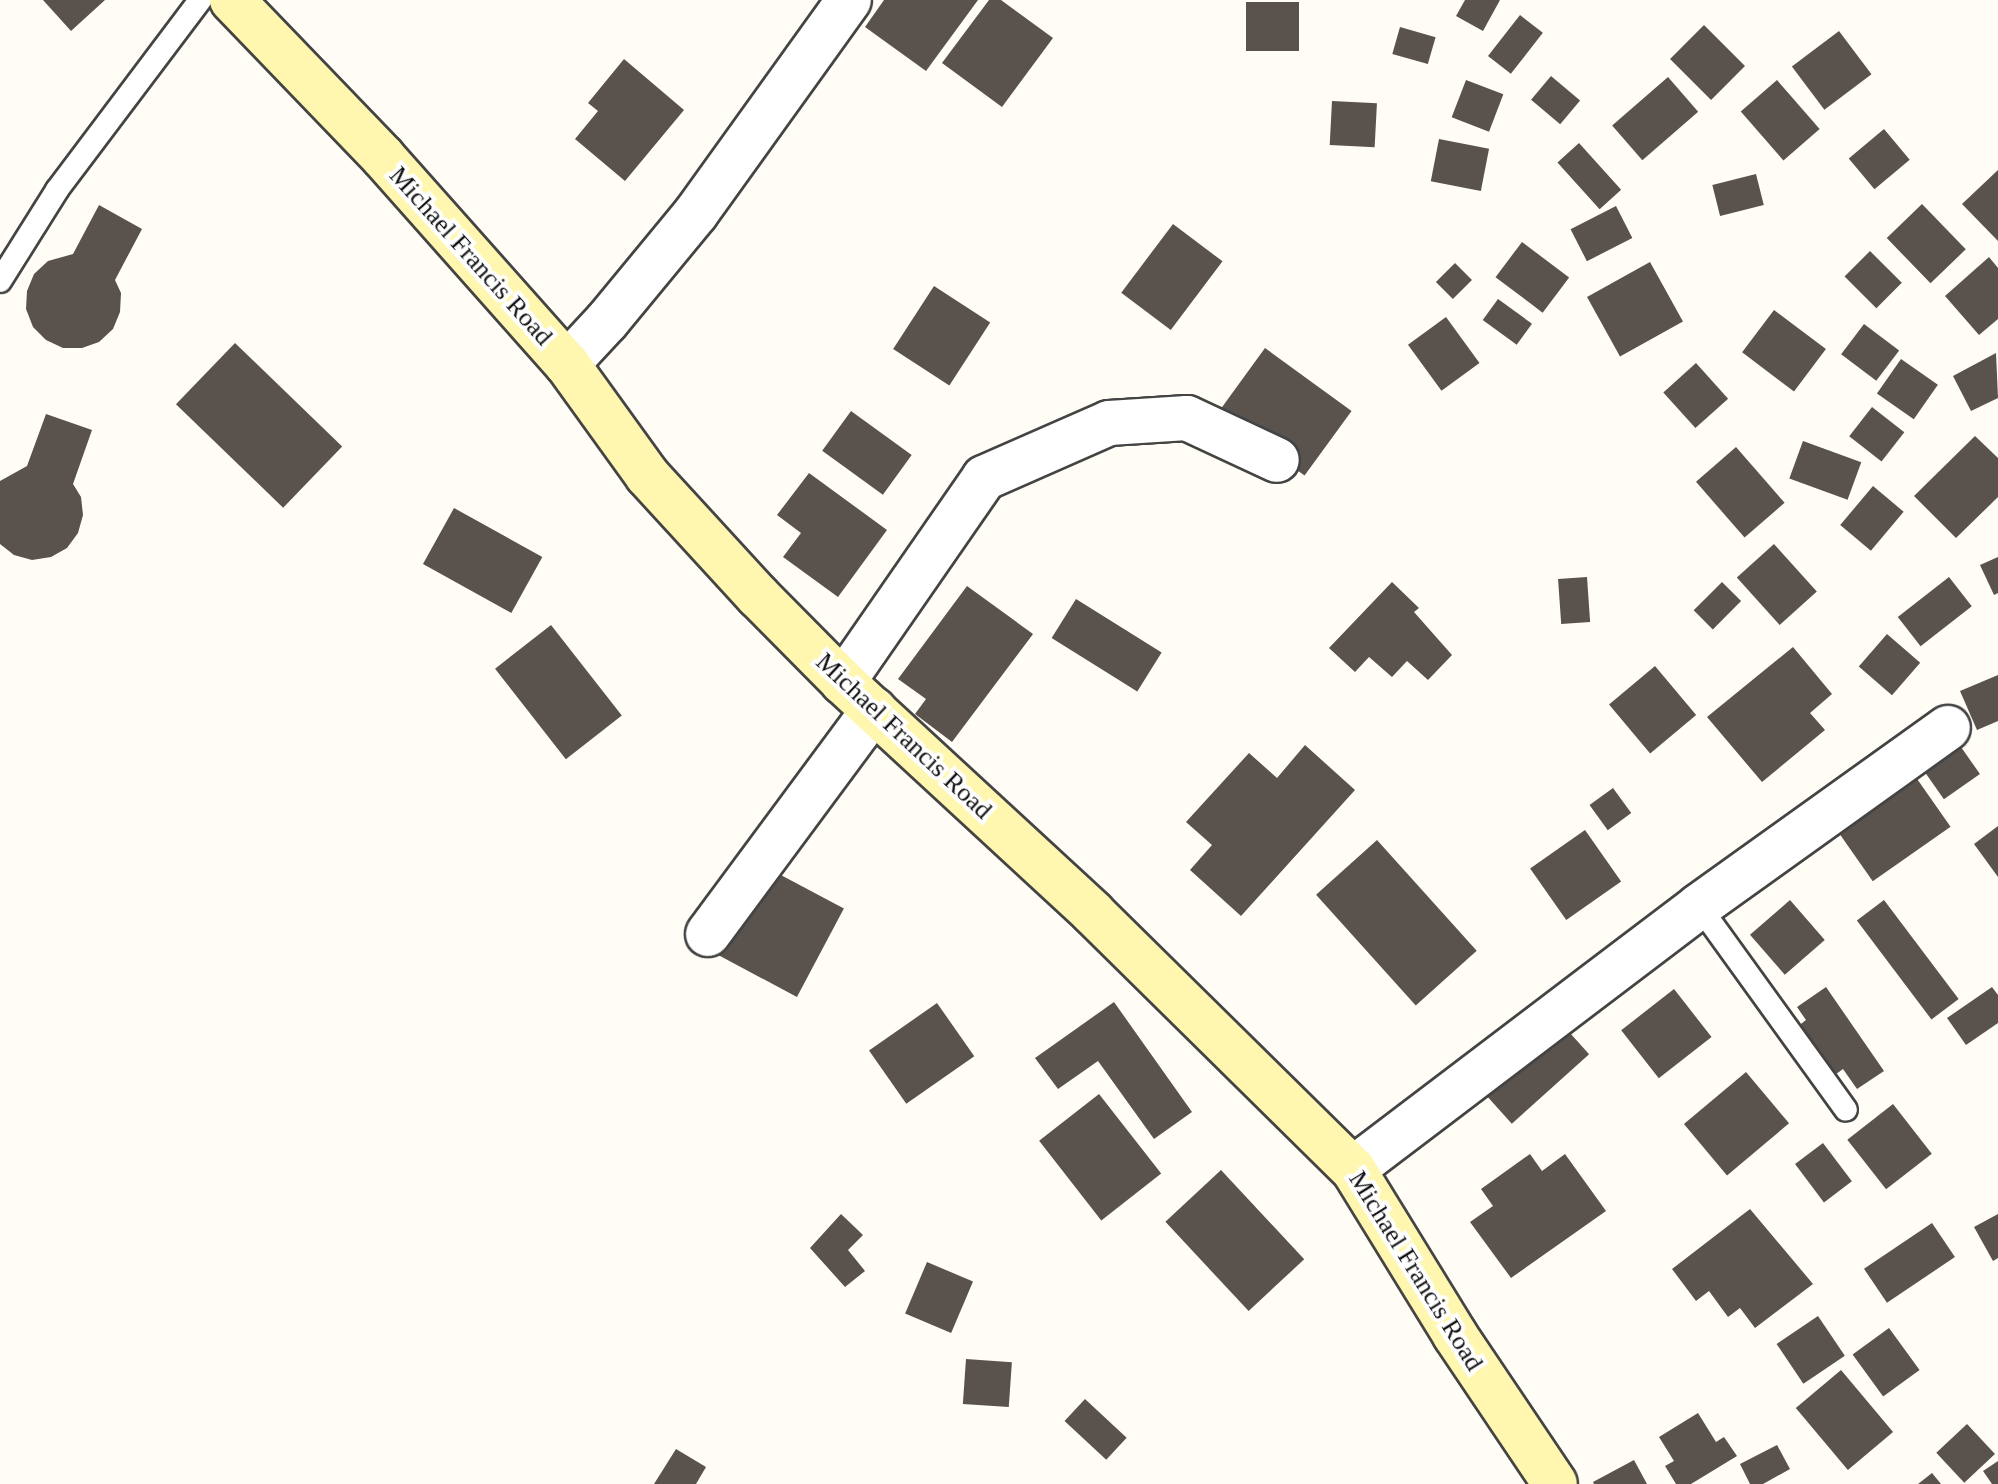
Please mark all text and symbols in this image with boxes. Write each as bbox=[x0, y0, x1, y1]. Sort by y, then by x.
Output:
street label: Michael Francis Road bbox=[383, 160, 559, 352]
street label: Michael Francis Road bbox=[809, 646, 999, 826]
street label: Michael Francis Road bbox=[1342, 1165, 1490, 1377]

